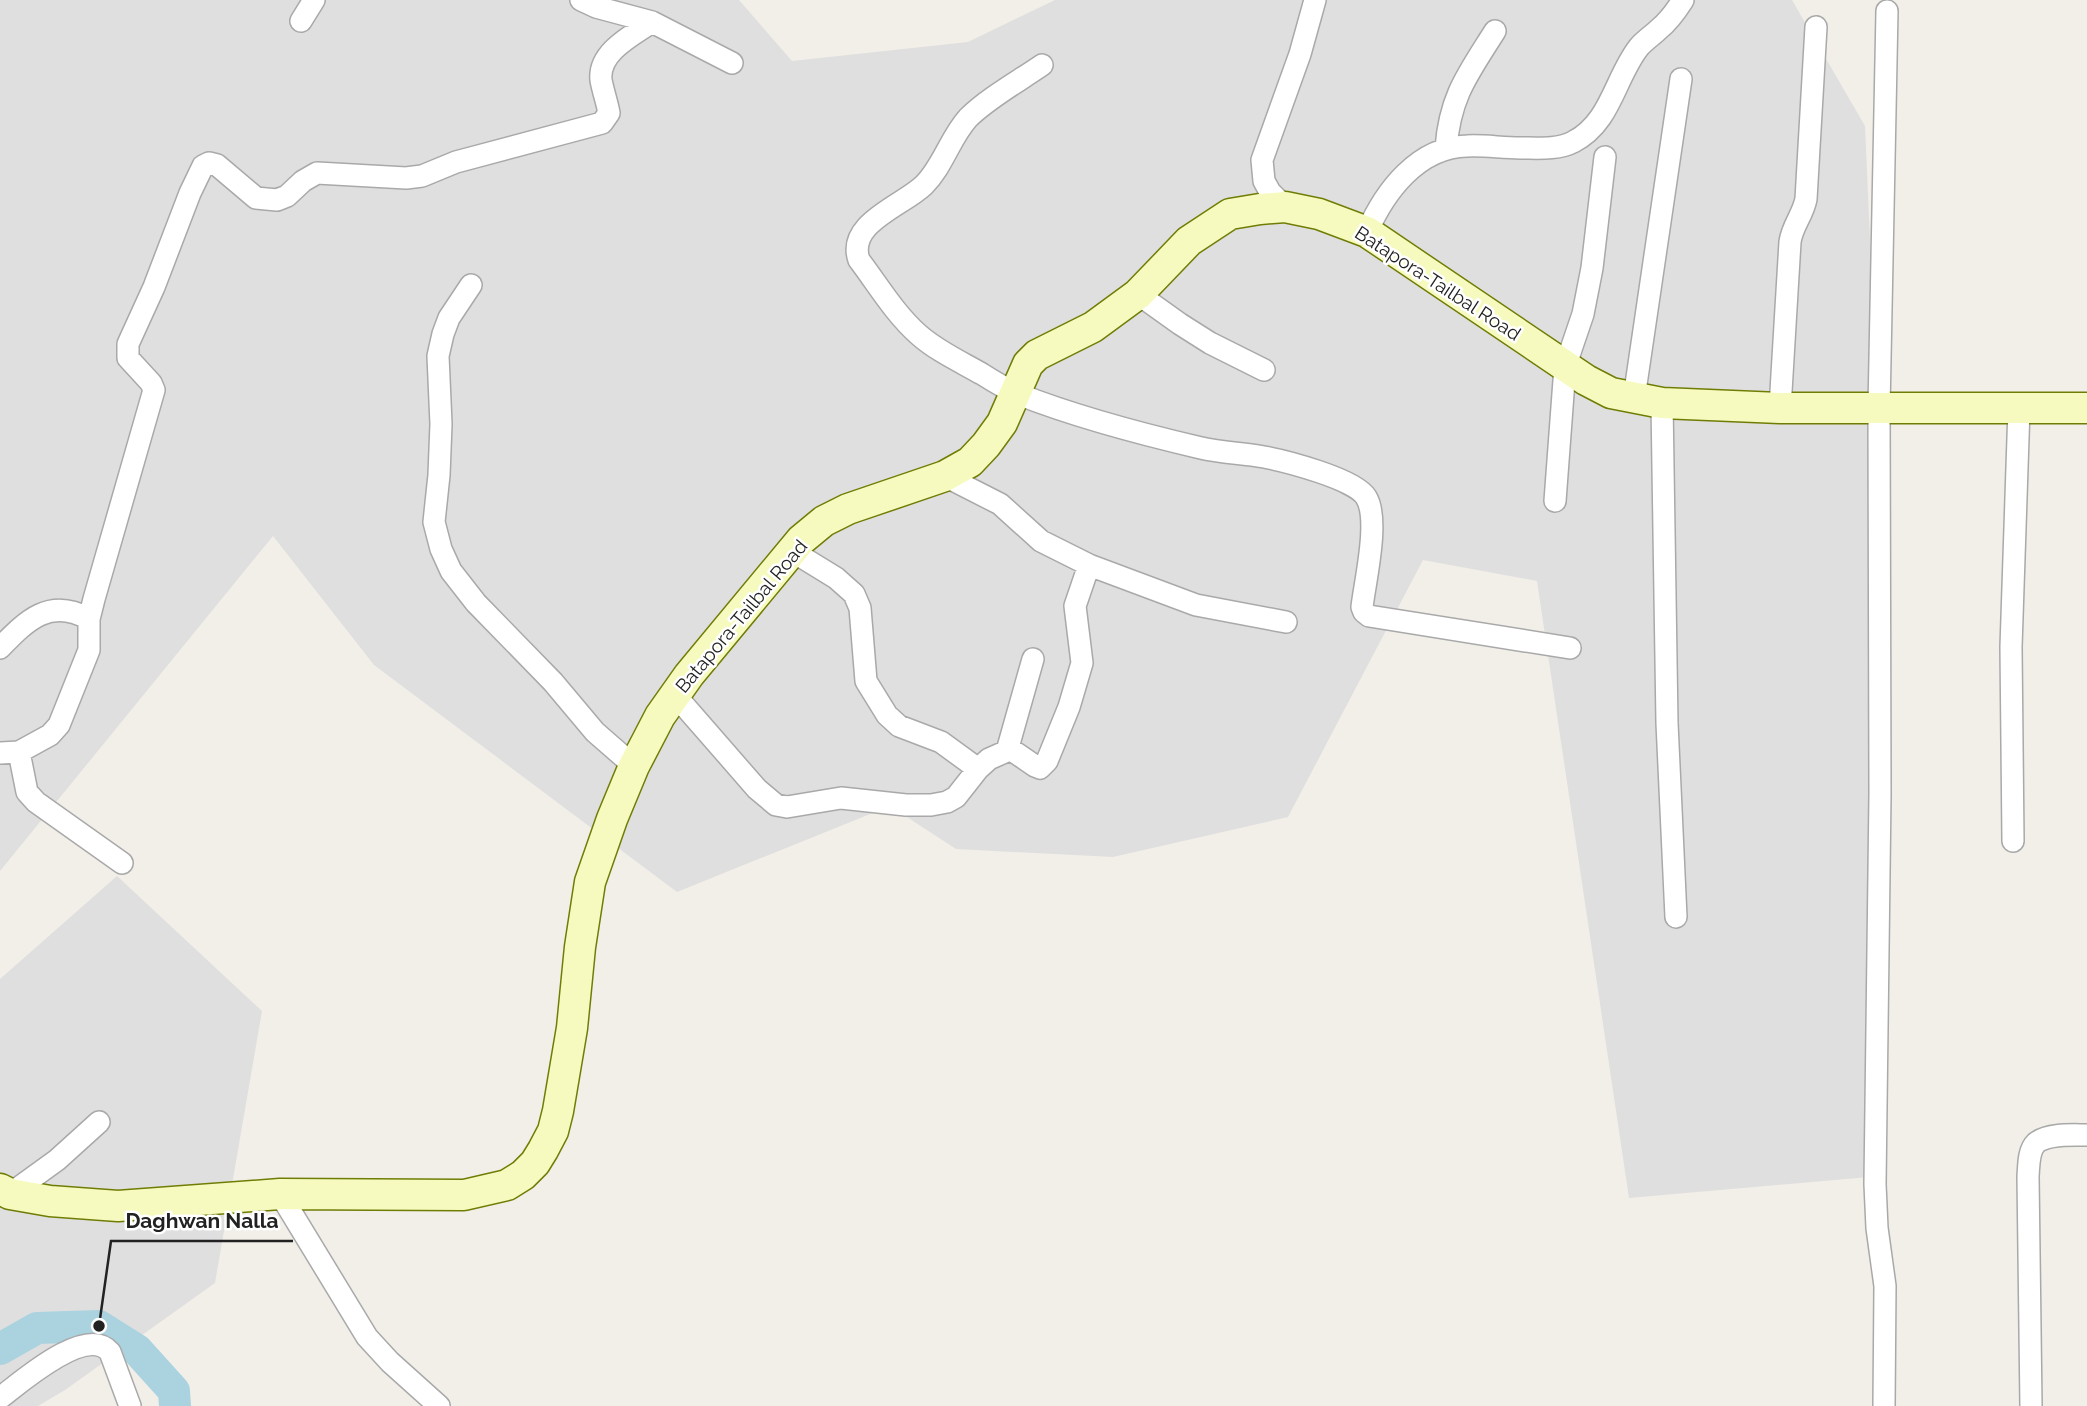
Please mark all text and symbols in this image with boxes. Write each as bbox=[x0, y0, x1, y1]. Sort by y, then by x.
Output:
street label: Batapora-Tailbal Road bbox=[1351, 221, 1525, 345]
street label: Batapora-Tailbal Road bbox=[671, 535, 811, 697]
callout: Daghwan Nalla bbox=[111, 1199, 293, 1241]
text: Daghwan Nalla bbox=[125, 1208, 279, 1233]

